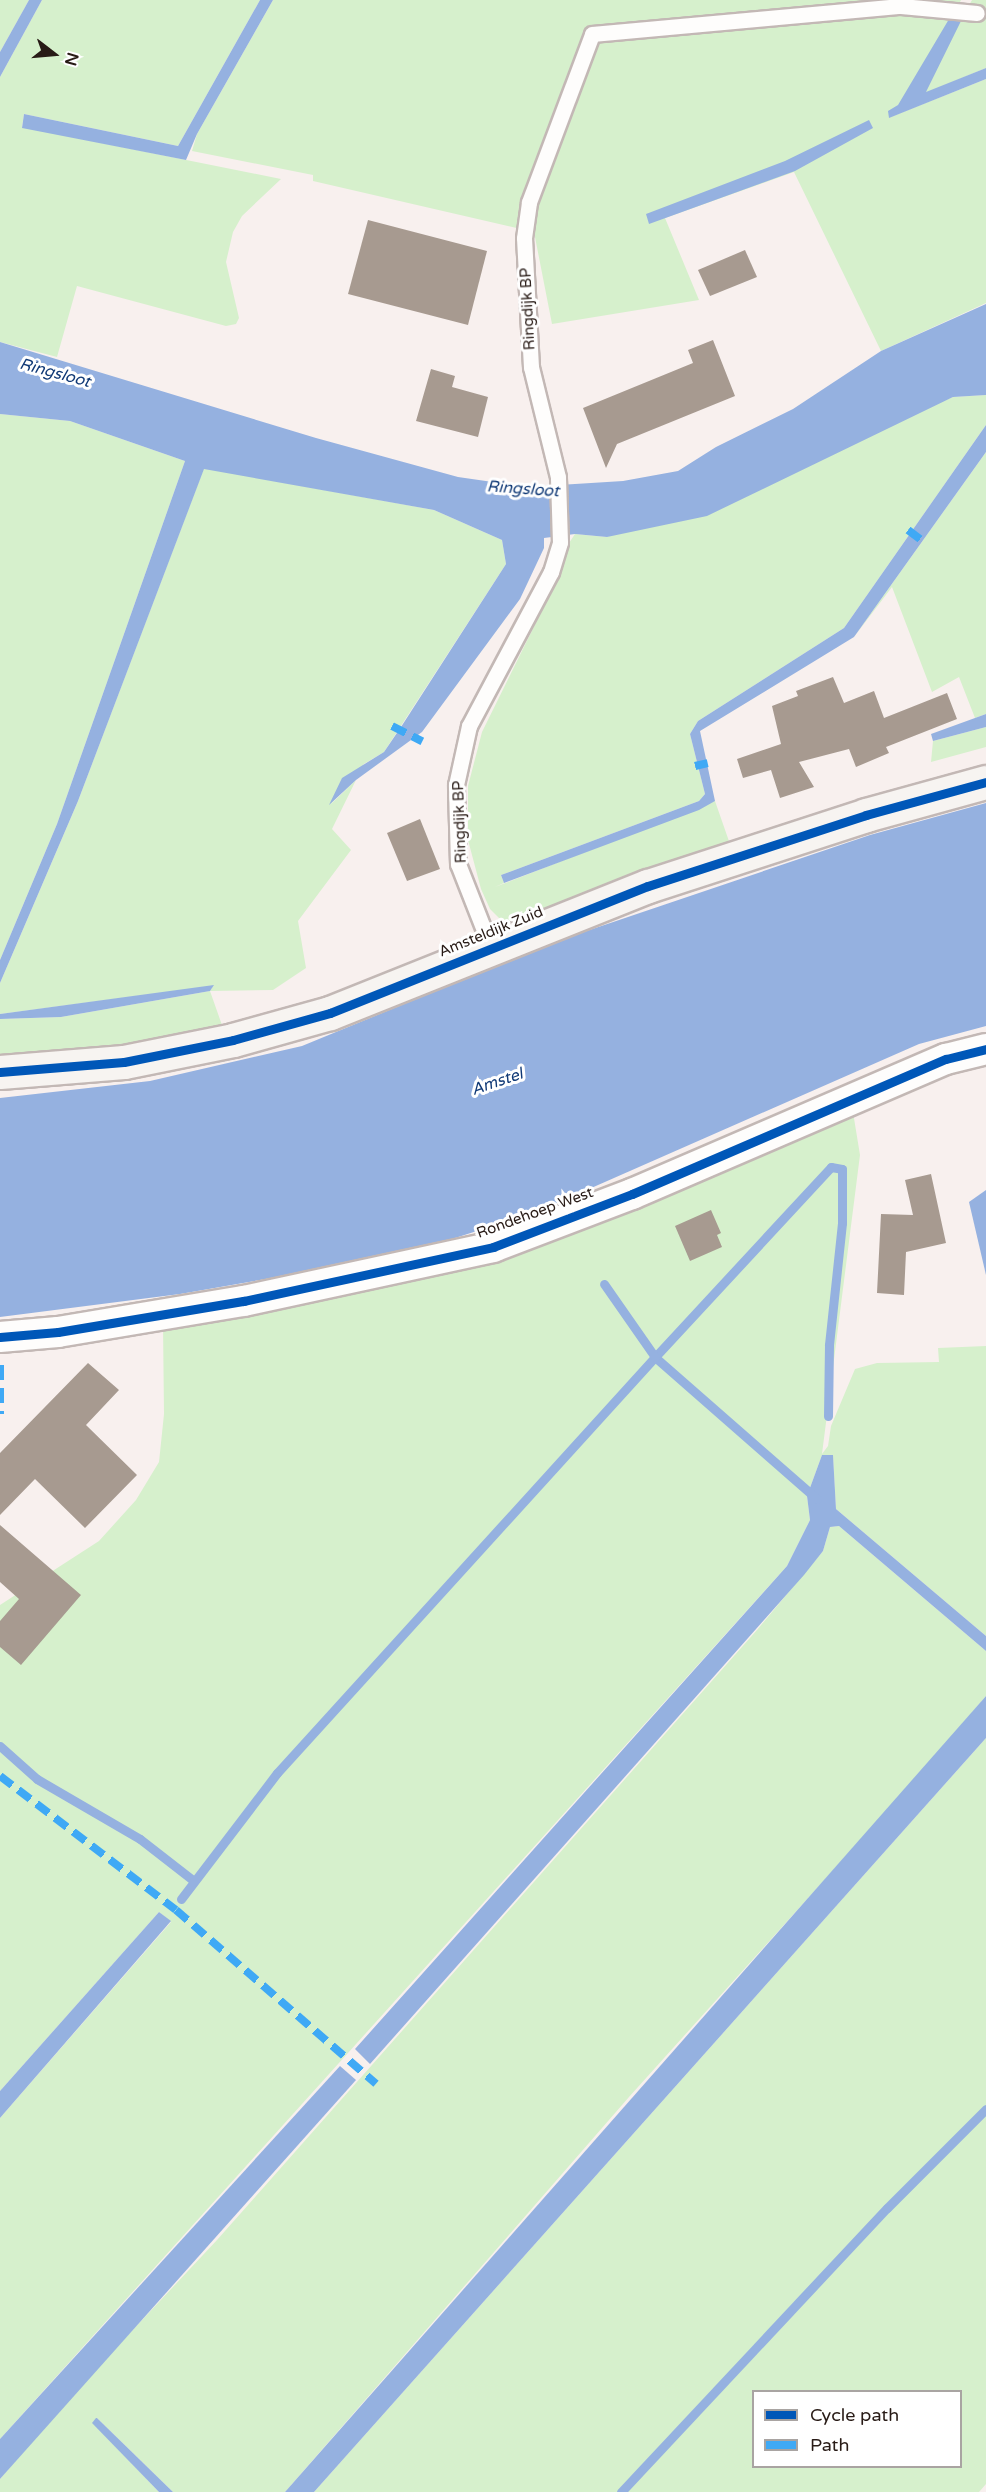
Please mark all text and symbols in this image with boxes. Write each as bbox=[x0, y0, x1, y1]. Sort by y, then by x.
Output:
north arrow bbox=[24, 24, 84, 84]
text: N bbox=[60, 50, 83, 68]
street label: Ringdijk BP bbox=[517, 267, 539, 351]
water label: Ringsloot bbox=[18, 354, 92, 392]
water label: Ringsloot bbox=[486, 477, 560, 501]
street label: Ringdijk BP bbox=[450, 780, 470, 864]
street label: Amsteldijk Zuid bbox=[436, 903, 546, 961]
water label: Amstel bbox=[469, 1064, 525, 1100]
street label: Rondehoep West bbox=[474, 1184, 596, 1242]
legend bbox=[752, 2390, 962, 2468]
text: Cycle path bbox=[810, 2404, 899, 2426]
text: Path bbox=[810, 2434, 849, 2456]

